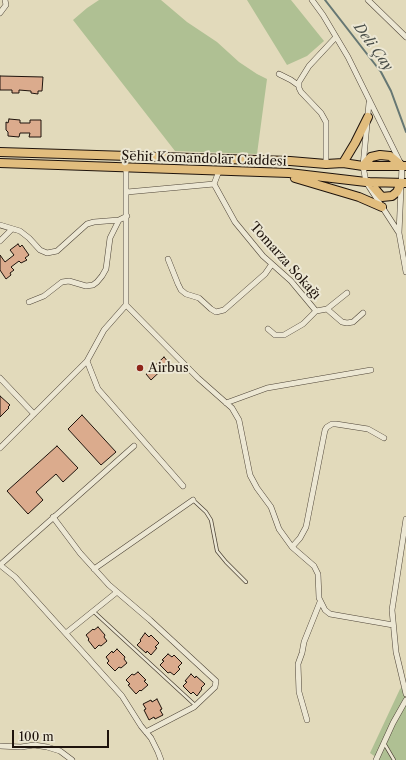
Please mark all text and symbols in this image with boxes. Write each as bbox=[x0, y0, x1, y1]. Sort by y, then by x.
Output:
water label: Deli Çay bbox=[350, 20, 396, 74]
street label: Şehit Komandolar Caddesi bbox=[121, 148, 287, 170]
street label: Tomarza Sokağı bbox=[246, 219, 324, 303]
place label: Airbus bbox=[148, 360, 189, 376]
marker: Airbus bbox=[135, 363, 145, 373]
scale bar bbox=[14, 722, 111, 748]
text: 100 m bbox=[19, 729, 54, 744]

